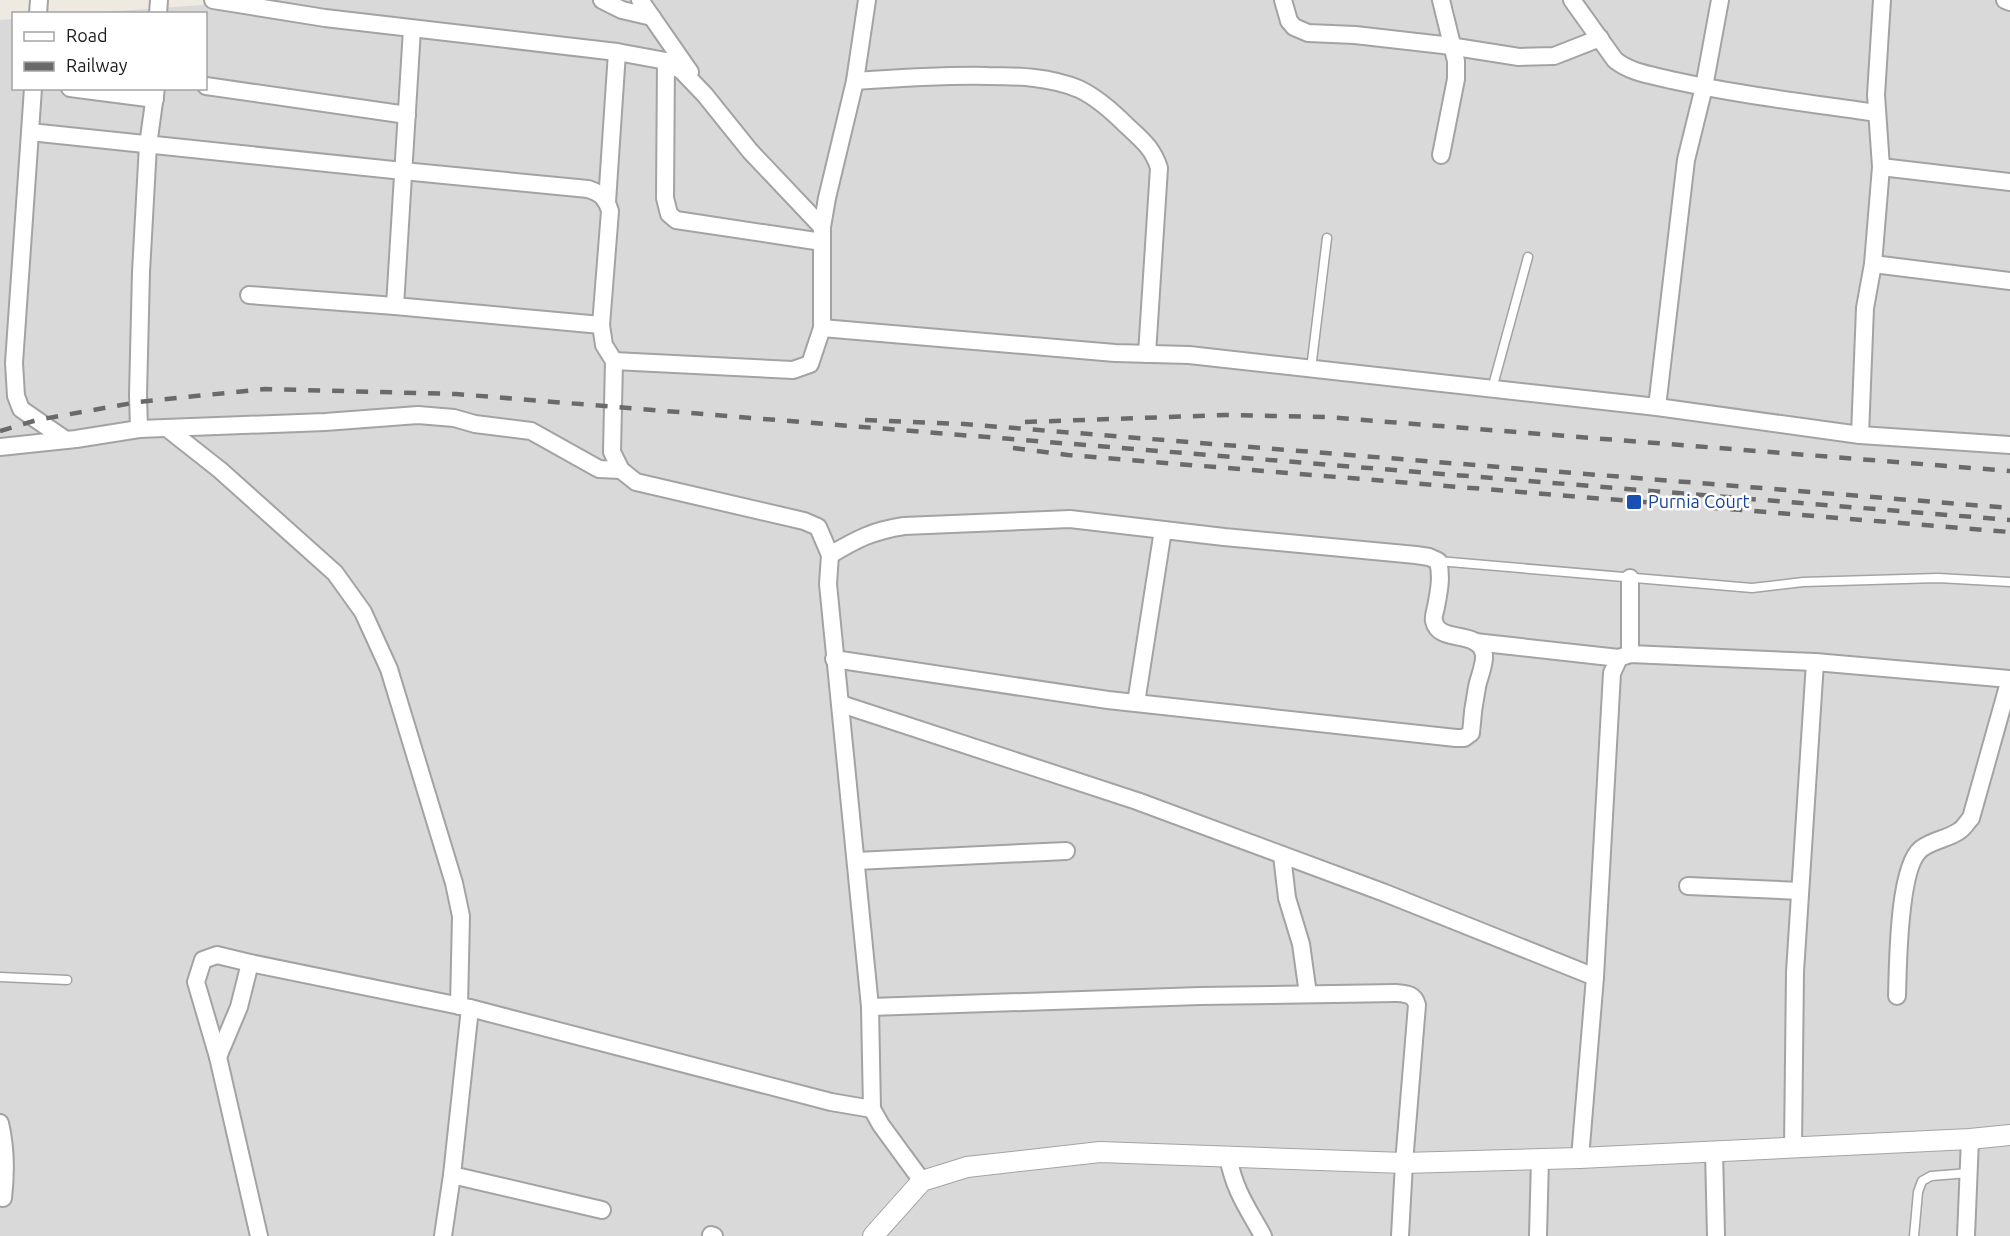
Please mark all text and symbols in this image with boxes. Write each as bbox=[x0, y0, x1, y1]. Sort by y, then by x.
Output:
legend bbox=[12, 12, 207, 90]
text: Road bbox=[66, 25, 108, 45]
text: Railway bbox=[66, 55, 128, 75]
place label: Purnia Court bbox=[1648, 491, 1750, 511]
marker: Purnia Court bbox=[1625, 493, 1643, 511]

